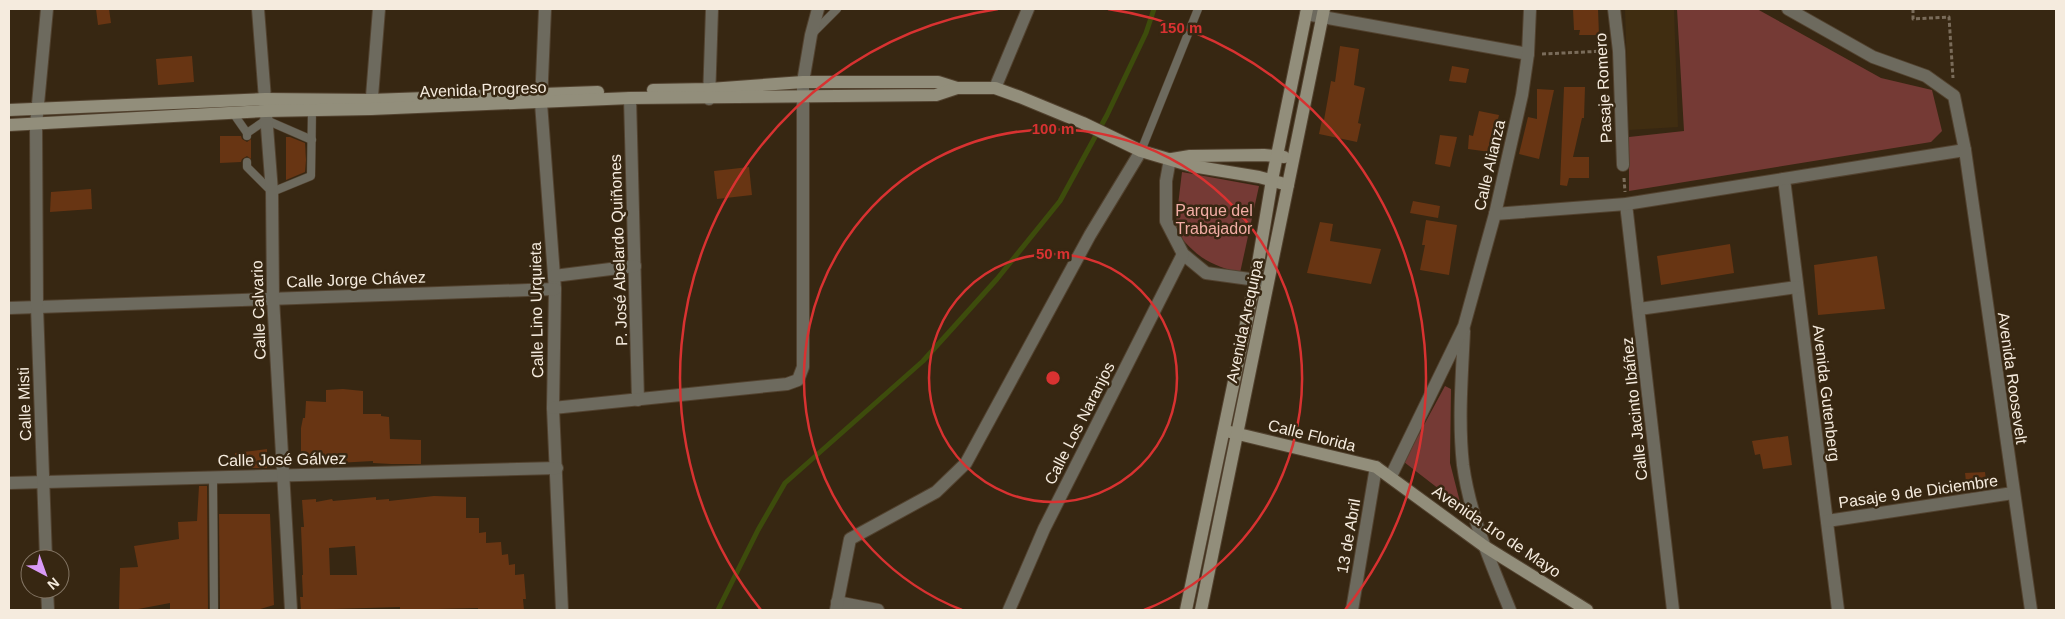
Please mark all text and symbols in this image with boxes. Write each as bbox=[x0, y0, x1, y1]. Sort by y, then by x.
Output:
text: 150 m bbox=[1160, 19, 1202, 36]
street label: Pasaje Romero bbox=[1592, 32, 1615, 143]
street label: Avenida Progreso bbox=[419, 79, 547, 100]
street label: Calle Alianza bbox=[1471, 118, 1508, 212]
text: 100 m bbox=[1032, 120, 1074, 137]
street label: P. José Abelardo Quiñones bbox=[607, 154, 630, 346]
park label: Parque del Trabajador bbox=[1175, 202, 1253, 237]
street label: Calle Lino Urquieta bbox=[527, 242, 546, 378]
text: 50 m bbox=[1036, 245, 1070, 262]
street label: Avenida Arequipa bbox=[1223, 258, 1266, 384]
street label: Calle Calvario bbox=[248, 260, 269, 360]
street label: Calle Jorge Chávez bbox=[286, 269, 426, 290]
street label: Avenida Roosevelt bbox=[1995, 311, 2030, 446]
street label: Avenida Gutenberg bbox=[1810, 324, 1843, 462]
street label: Calle Jacinto Ibáñez bbox=[1619, 336, 1650, 481]
street label: Calle Los Naranjos bbox=[1041, 359, 1118, 487]
street label: Calle Misti bbox=[15, 367, 34, 441]
centre of rings bbox=[1044, 369, 1062, 387]
street label: Calle Florida bbox=[1266, 416, 1358, 455]
street label: Calle José Gálvez bbox=[217, 450, 347, 469]
street label: Pasaje 9 de Diciembre bbox=[1837, 472, 1999, 511]
street label: Avenida 1ro de Mayo bbox=[1429, 482, 1564, 581]
street label: 13 de Abril bbox=[1334, 497, 1363, 575]
north arrow bbox=[20, 549, 70, 599]
text: N bbox=[44, 574, 63, 593]

